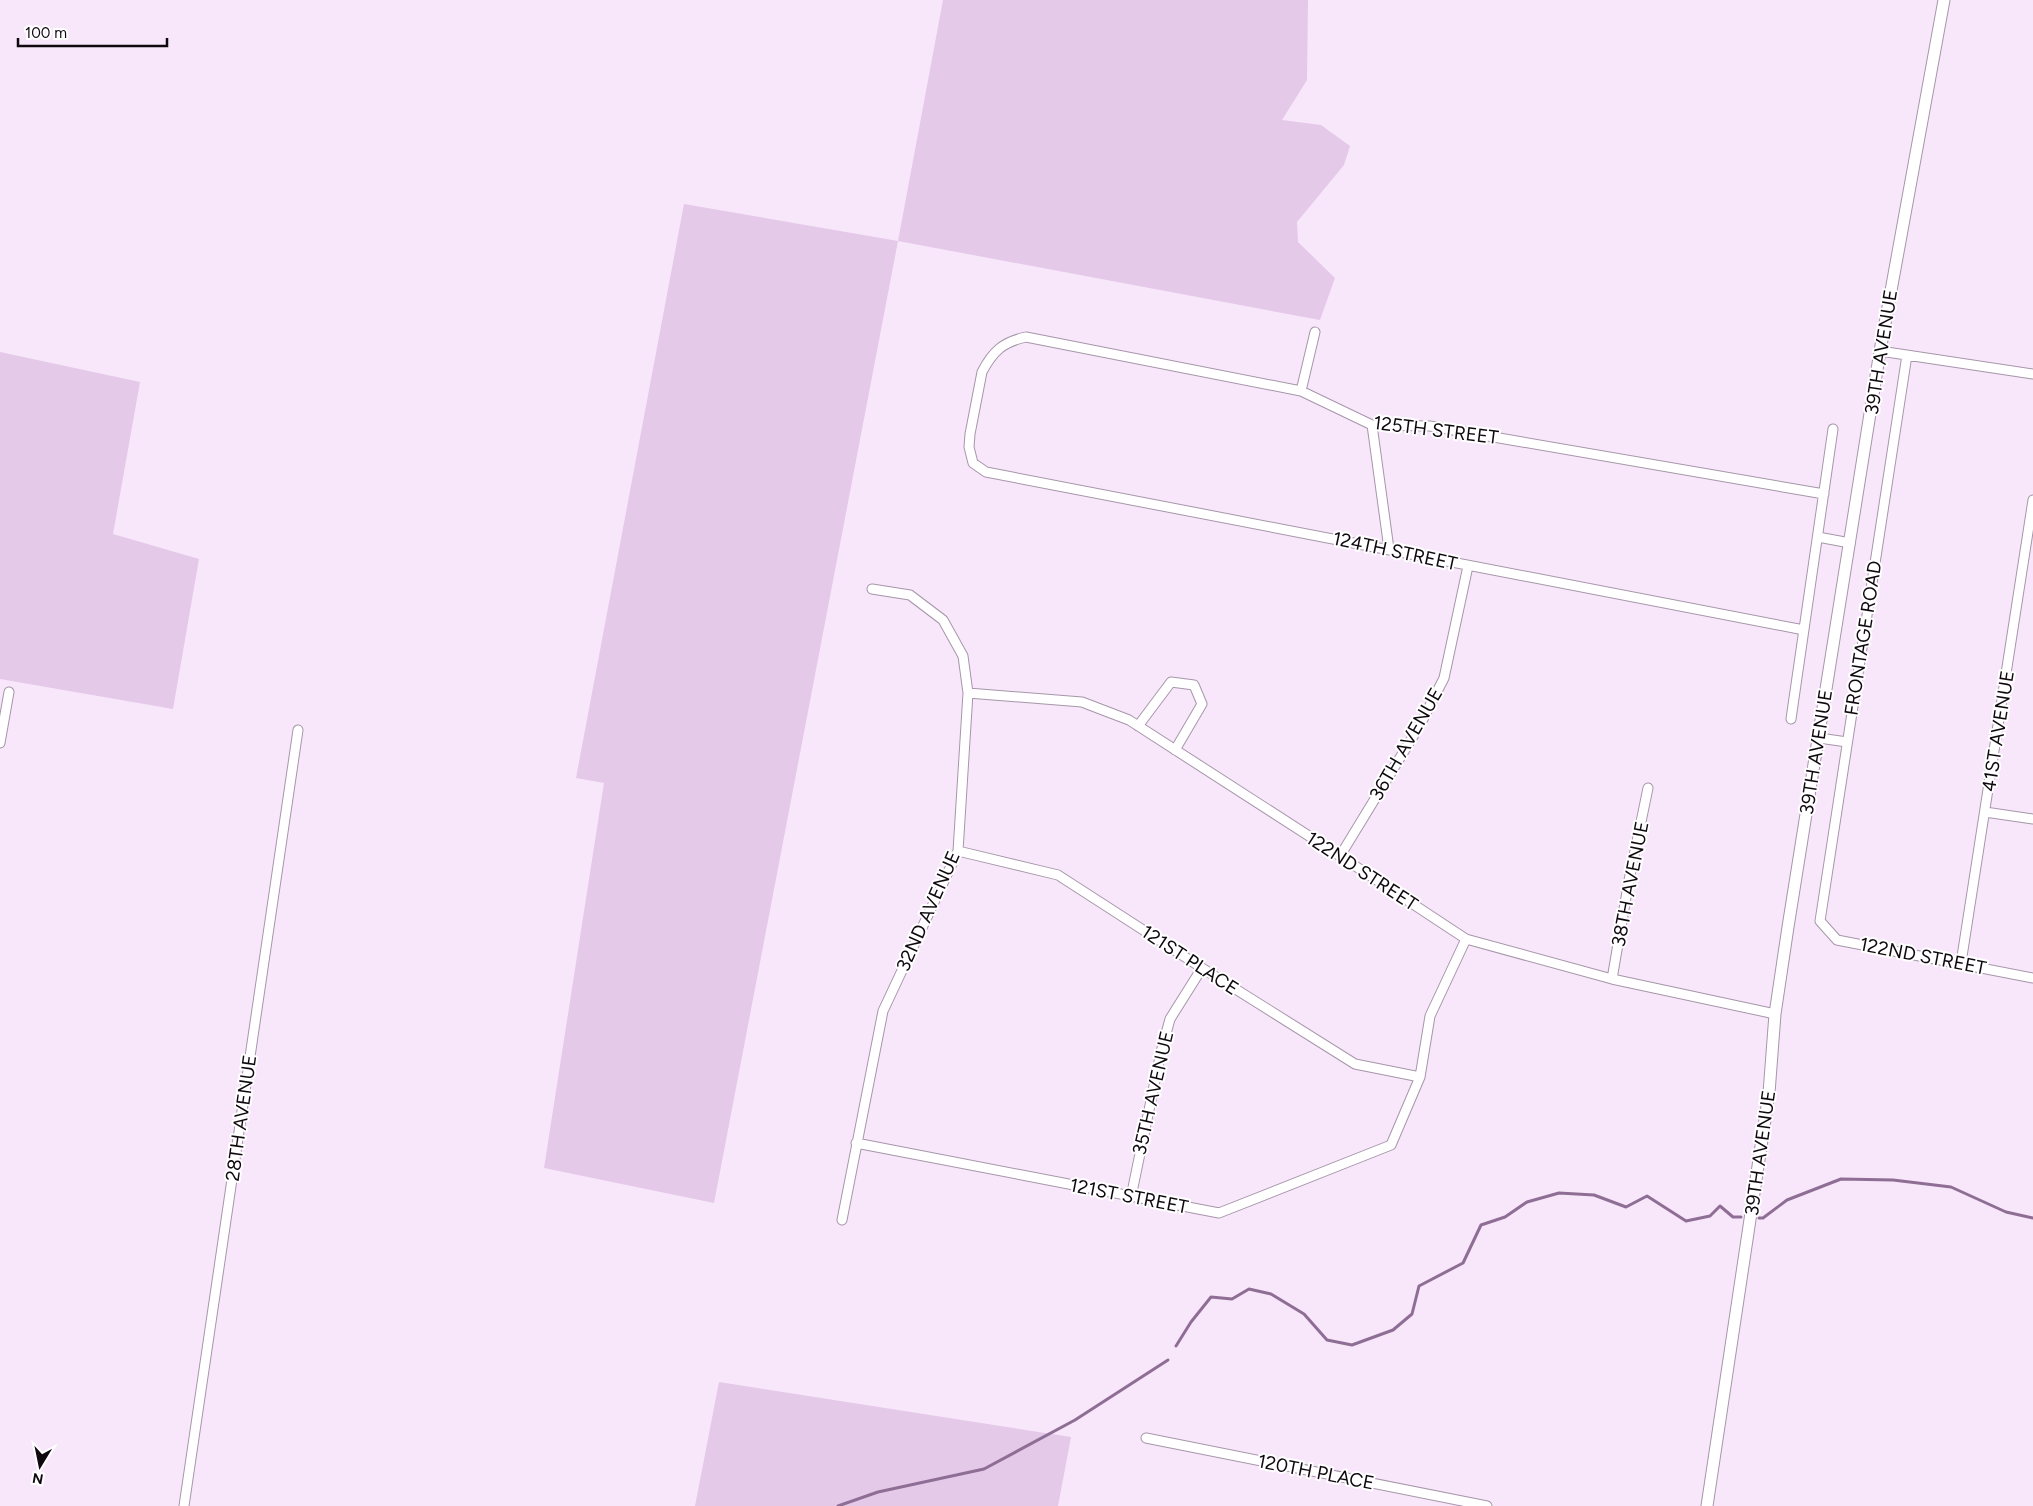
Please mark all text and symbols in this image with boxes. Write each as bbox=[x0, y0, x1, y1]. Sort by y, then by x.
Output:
scale bar bbox=[18, 15, 166, 47]
text: 100 m bbox=[25, 24, 67, 42]
street label: 39TH AVENUE bbox=[1860, 288, 1902, 416]
street label: 125TH STREET bbox=[1372, 411, 1500, 449]
street label: 124TH STREET bbox=[1331, 527, 1460, 576]
street label: FRONTAGE ROAD bbox=[1839, 559, 1887, 717]
street label: 41ST AVENUE bbox=[1977, 669, 2019, 793]
street label: 36TH AVENUE bbox=[1364, 684, 1448, 804]
street label: 39TH AVENUE bbox=[1795, 688, 1837, 816]
street label: 38TH AVENUE bbox=[1607, 819, 1653, 949]
street label: 122ND STREET bbox=[1302, 826, 1423, 916]
street label: 32ND AVENUE bbox=[891, 847, 965, 975]
street label: 121ST PLACE bbox=[1137, 920, 1243, 1000]
street label: 122ND STREET bbox=[1858, 932, 1989, 980]
street label: 35TH AVENUE bbox=[1128, 1029, 1178, 1157]
street label: 28TH AVENUE bbox=[221, 1053, 261, 1183]
street label: 39TH AVENUE bbox=[1740, 1089, 1780, 1217]
street label: 121ST STREET bbox=[1068, 1173, 1191, 1219]
north arrow bbox=[15, 1441, 65, 1491]
street label: 120TH PLACE bbox=[1256, 1449, 1376, 1495]
text: N bbox=[31, 1469, 45, 1488]

